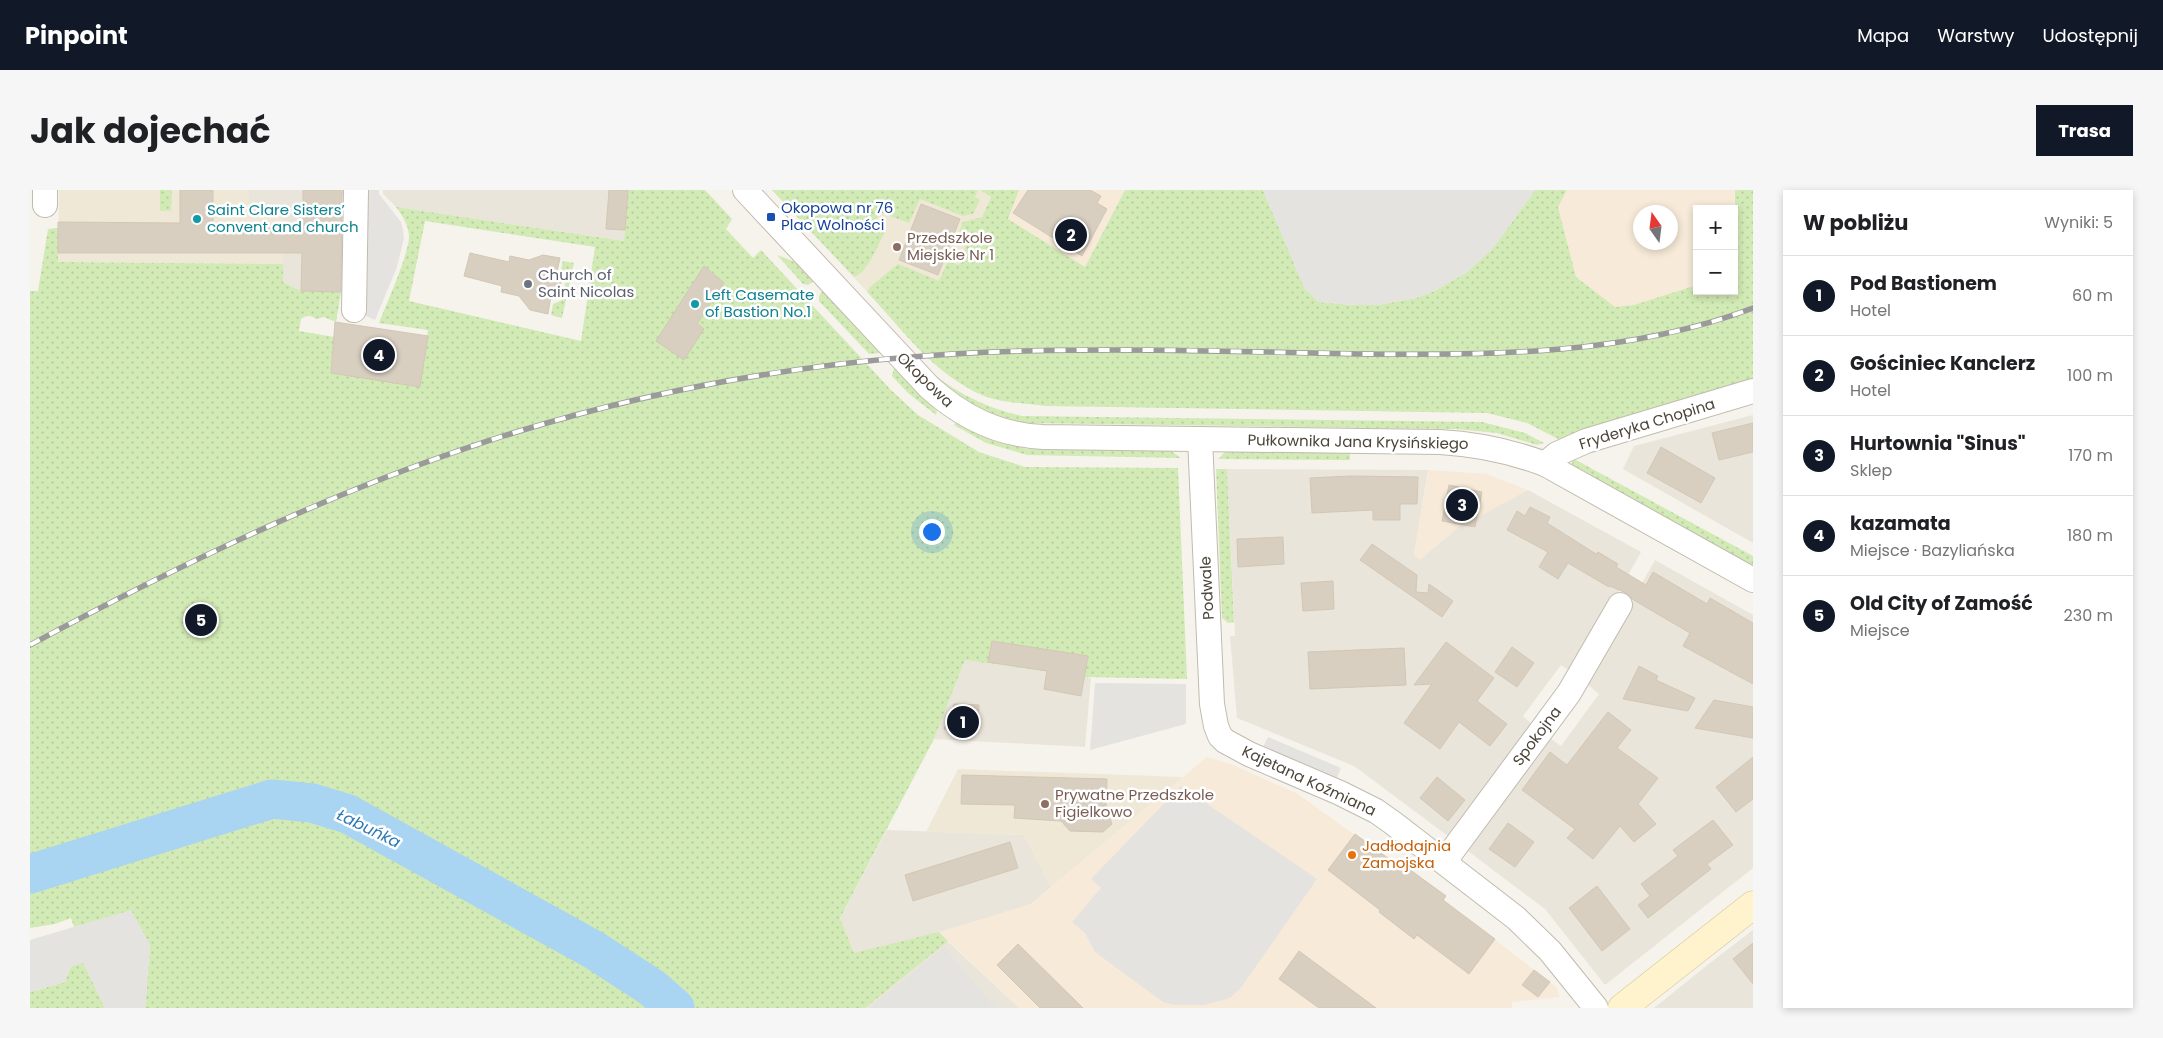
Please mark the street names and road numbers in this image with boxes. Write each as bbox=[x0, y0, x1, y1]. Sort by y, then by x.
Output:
street label: Okopowa bbox=[892, 347, 958, 412]
street label: Fryderyka Chopina bbox=[1576, 393, 1717, 454]
street label: Pułkownika Jana Krysińskiego bbox=[1247, 429, 1469, 454]
street label: Podwale bbox=[1194, 556, 1219, 620]
street label: Spokojna bbox=[1507, 702, 1566, 770]
street label: Kajetana Koźmiana bbox=[1239, 740, 1380, 821]

